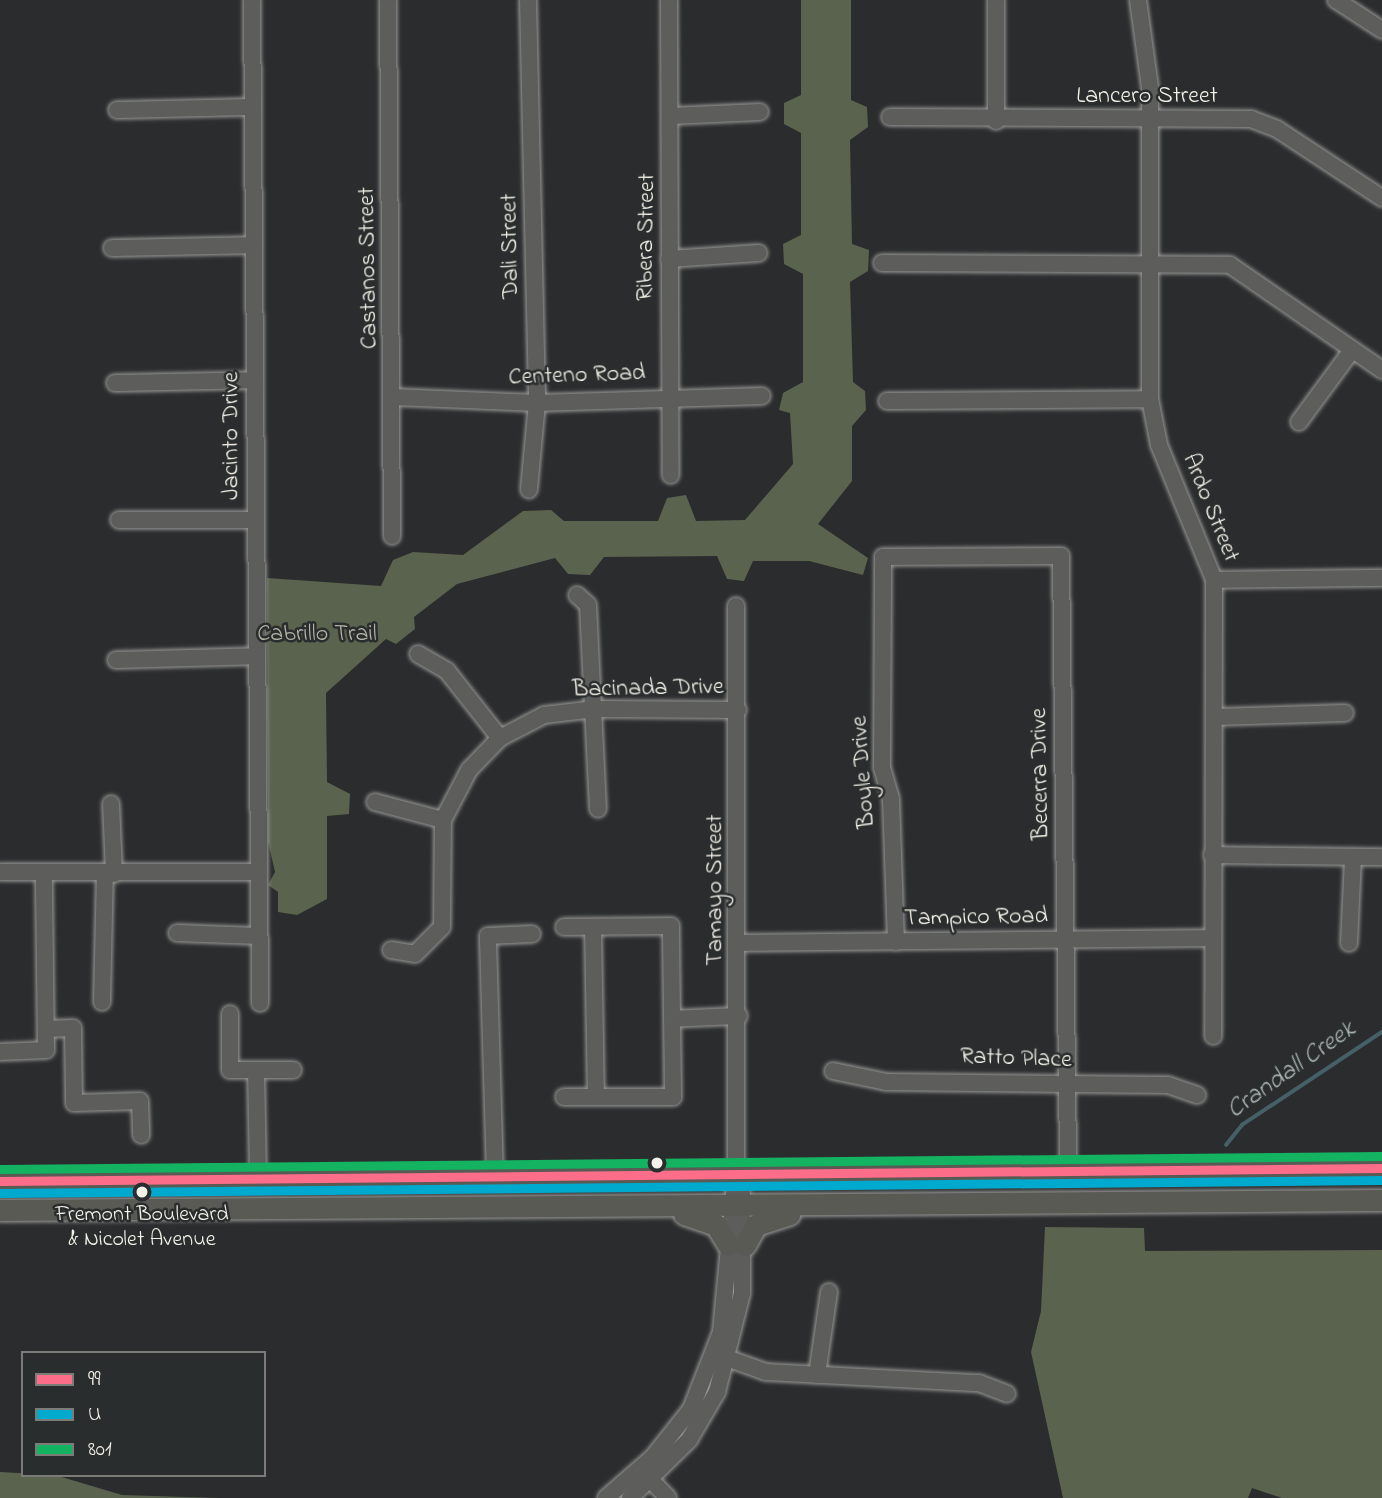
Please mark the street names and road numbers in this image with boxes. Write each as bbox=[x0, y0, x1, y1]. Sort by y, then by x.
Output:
street label: Lancero Street bbox=[1076, 83, 1218, 111]
street label: Ribera Street bbox=[631, 173, 663, 301]
street label: Castanos Street bbox=[353, 187, 385, 349]
street label: Dali Street bbox=[496, 193, 526, 299]
street label: Centeno Road bbox=[508, 359, 646, 393]
street label: Jacinto Drive bbox=[218, 372, 246, 500]
street label: Ardo Street bbox=[1175, 449, 1245, 567]
street label: Bacinada Drive bbox=[572, 673, 724, 705]
street label: Becerra Drive bbox=[1025, 708, 1057, 840]
street label: Boyle Drive bbox=[846, 715, 882, 829]
street label: Tamayo Street bbox=[702, 814, 730, 966]
street label: Tampico Road bbox=[904, 902, 1048, 934]
street label: Ratto Place bbox=[960, 1043, 1072, 1075]

